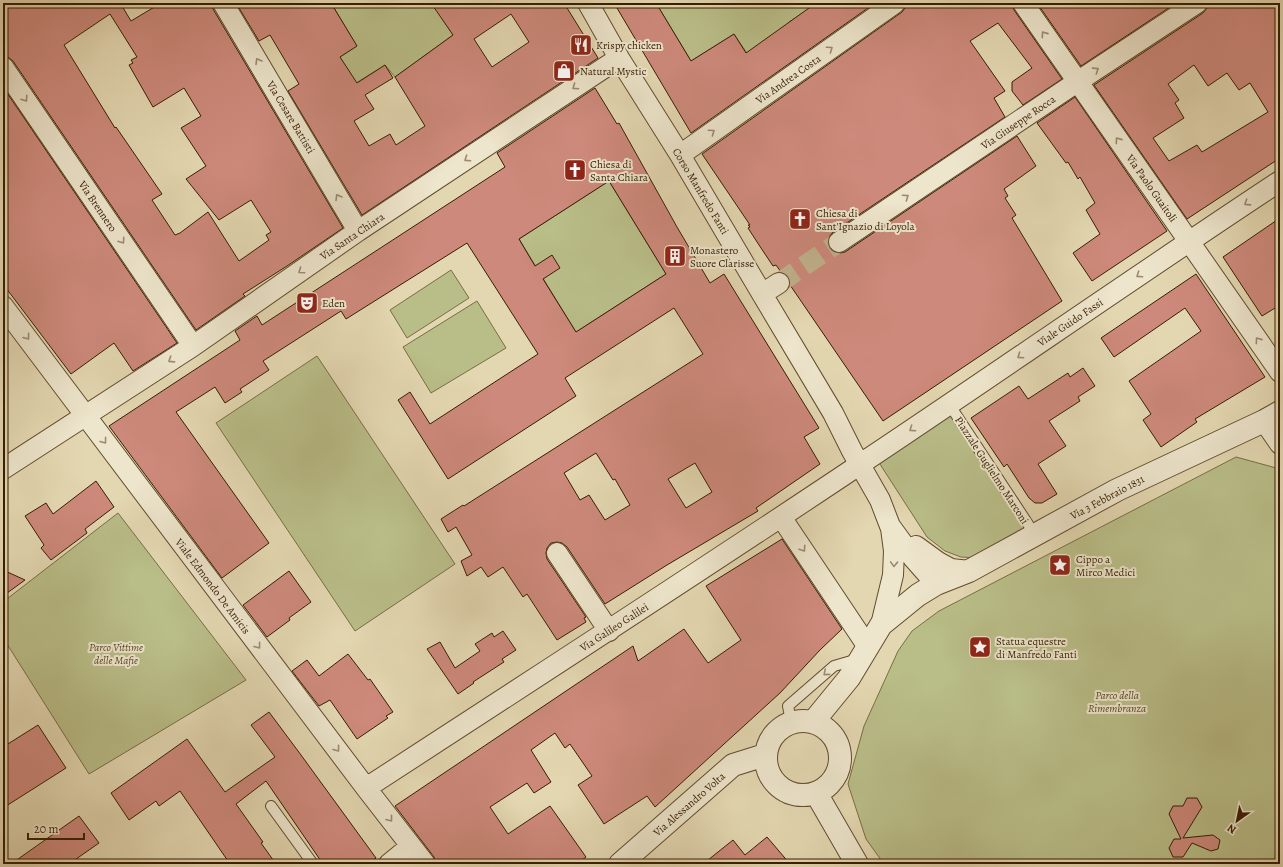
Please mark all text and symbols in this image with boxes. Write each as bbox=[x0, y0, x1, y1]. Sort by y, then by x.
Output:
one-way arrow bbox=[1041, 31, 1049, 38]
restaurant icon: Krispy chicken bbox=[568, 32, 594, 58]
place label: Krispy chicken bbox=[596, 38, 662, 53]
one-way arrow bbox=[825, 47, 832, 54]
street label: Via Andrea Costa bbox=[752, 51, 825, 108]
one-way arrow bbox=[255, 58, 262, 65]
shop icon: Natural Mystic bbox=[551, 58, 577, 84]
place label: Natural Mystic bbox=[580, 64, 647, 79]
one-way arrow bbox=[1091, 68, 1098, 75]
street label: Via Cesare Battisti bbox=[262, 77, 318, 156]
one-way arrow bbox=[572, 82, 579, 90]
street label: Via Giuseppe Rocca bbox=[977, 91, 1059, 154]
one-way arrow bbox=[20, 95, 28, 102]
one-way arrow bbox=[707, 130, 714, 137]
one-way arrow bbox=[1116, 138, 1123, 145]
street label: Corso Manfredo Fanti bbox=[669, 145, 732, 237]
street label: Via Paolo Guaitoli bbox=[1122, 151, 1181, 225]
one-way arrow bbox=[464, 154, 471, 162]
church icon: Chiesa di Santa Chiara bbox=[562, 157, 588, 183]
place label: Chiesa di Santa Chiara bbox=[590, 157, 649, 185]
street label: Via Brennero bbox=[74, 177, 121, 235]
one-way arrow bbox=[336, 194, 343, 201]
one-way arrow bbox=[902, 194, 909, 202]
one-way arrow bbox=[1245, 198, 1252, 205]
church icon: Chiesa di Sant'Ignazio di Loyola bbox=[787, 206, 813, 232]
place label: Chiesa di Sant'Ignazio di Loyola bbox=[816, 206, 916, 234]
street label: Via Santa Chiara bbox=[316, 209, 388, 264]
one-way arrow bbox=[117, 237, 124, 244]
building icon: Monastero Suore Clarisse bbox=[662, 243, 688, 269]
place label: Monastero Suore Clarisse bbox=[690, 243, 754, 271]
one-way arrow bbox=[298, 266, 305, 274]
one-way arrow bbox=[1136, 270, 1143, 278]
theatre icon: Eden bbox=[294, 290, 320, 316]
street label: Viale Guido Fassi bbox=[1034, 295, 1106, 351]
place label: Eden bbox=[322, 296, 345, 311]
one-way arrow bbox=[22, 333, 29, 340]
one-way arrow bbox=[1256, 338, 1263, 345]
one-way arrow bbox=[1017, 351, 1024, 359]
one-way arrow bbox=[168, 355, 175, 363]
street label: Piazzale Guglielmo Marconi bbox=[951, 414, 1032, 527]
one-way arrow bbox=[910, 424, 917, 431]
one-way arrow bbox=[100, 437, 107, 444]
street label: Via 3 Febbraio 1831 bbox=[1067, 471, 1147, 524]
street label: Viale Edmondo De Amicis bbox=[171, 535, 254, 637]
one-way arrow bbox=[798, 545, 805, 552]
place icon: Cippo a Mirco Medici bbox=[1047, 552, 1073, 578]
place label: Cippo a Mirco Medici bbox=[1076, 552, 1135, 580]
one-way arrow bbox=[889, 561, 898, 567]
street label: Via Galileo Galilei bbox=[576, 600, 651, 656]
place icon: Statua equestre di Manfredo Fanti bbox=[967, 634, 993, 660]
place label: Statua equestre di Manfredo Fanti bbox=[996, 634, 1077, 662]
park label: Parco Vittime delle Mafie bbox=[89, 640, 143, 668]
one-way arrow bbox=[254, 641, 261, 648]
one-way arrow bbox=[824, 668, 831, 675]
park label: Parco della Rimembranza bbox=[1088, 688, 1146, 716]
one-way arrow bbox=[332, 745, 339, 752]
street label: Via Alessandro Volta bbox=[649, 768, 729, 841]
north arrow bbox=[1217, 801, 1257, 841]
scale bar bbox=[28, 815, 84, 841]
one-way arrow bbox=[385, 815, 392, 822]
text: N bbox=[1224, 820, 1239, 837]
text: 20 m bbox=[34, 821, 58, 837]

